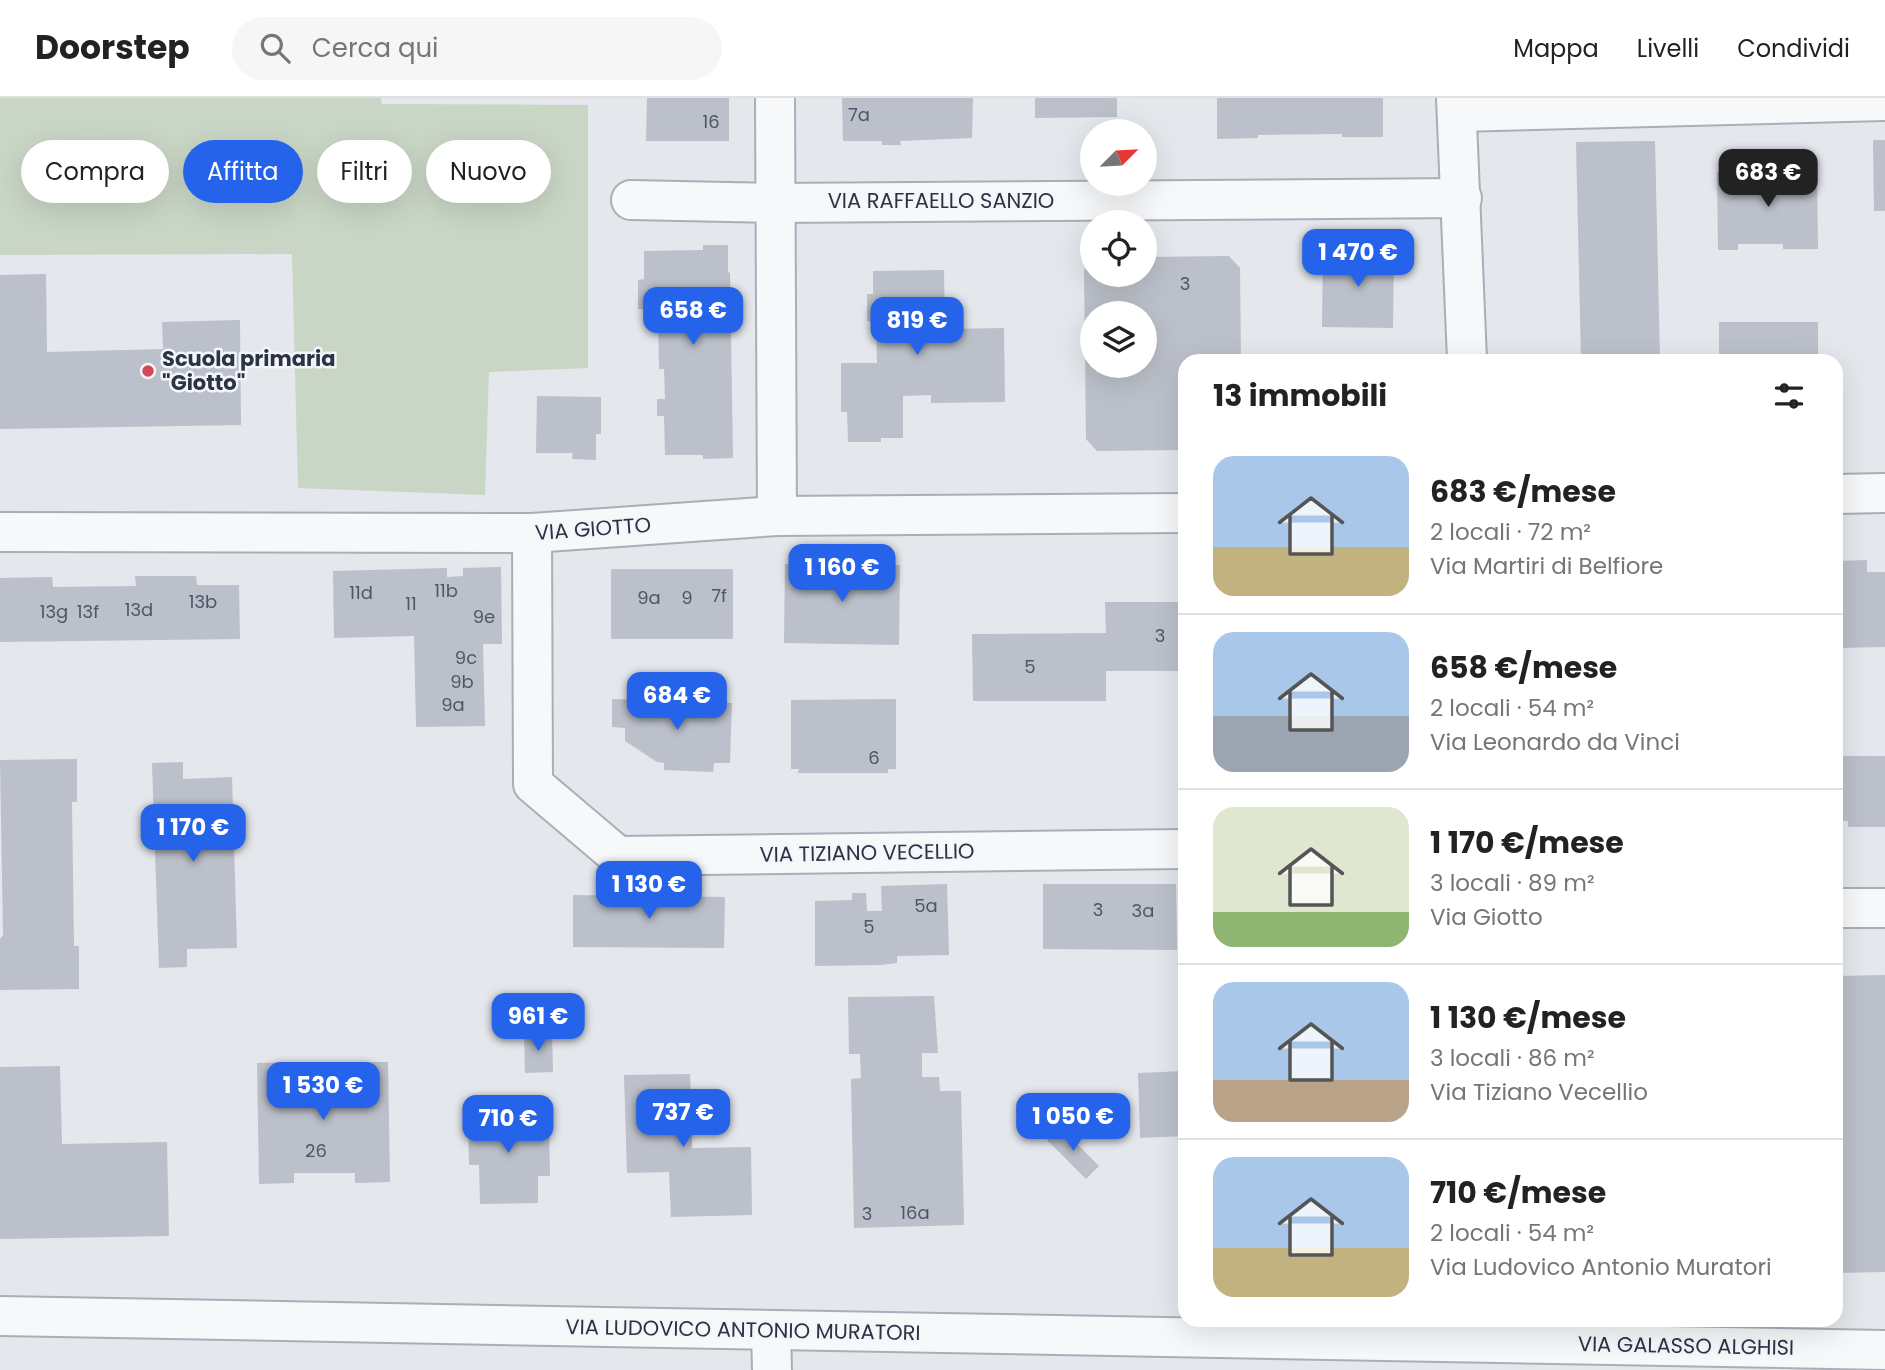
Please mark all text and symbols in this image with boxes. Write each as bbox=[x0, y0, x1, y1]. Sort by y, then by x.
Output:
search box bbox=[232, 17, 722, 80]
text: Doorstep bbox=[35, 24, 190, 71]
icon: search bbox=[256, 29, 294, 67]
text: Cerca qui bbox=[312, 30, 439, 66]
text: Mappa bbox=[1513, 32, 1599, 65]
text: Livelli bbox=[1637, 32, 1699, 65]
text: Condividi bbox=[1737, 32, 1850, 65]
house number: 7a bbox=[848, 102, 870, 127]
house number: 16 bbox=[702, 109, 720, 134]
north arrow bbox=[1080, 119, 1157, 196]
map controls bbox=[1080, 119, 1157, 378]
chip: Compra bbox=[21, 140, 169, 203]
chip: Affitta bbox=[183, 140, 303, 203]
chip: Filtri bbox=[317, 140, 412, 203]
chip: Nuovo bbox=[426, 140, 551, 203]
pin: 683 € bbox=[1719, 150, 1817, 209]
text: 683 € bbox=[1735, 156, 1801, 188]
street label: VIA RAFFAELLO SANZIO bbox=[828, 186, 1054, 215]
button: locate bbox=[1080, 210, 1157, 287]
pin: 1 470 € bbox=[1293, 230, 1423, 289]
text: 1 470 € bbox=[1318, 236, 1398, 268]
house number: 3 bbox=[1180, 271, 1190, 296]
pin: 658 € bbox=[644, 288, 742, 347]
text: 658 € bbox=[659, 294, 727, 326]
pin: 819 € bbox=[868, 298, 966, 357]
button: layers bbox=[1080, 301, 1157, 378]
text: 819 € bbox=[887, 304, 947, 336]
place label: Scuola primaria "Giotto" bbox=[162, 344, 335, 397]
marker: Scuola primaria "Giotto" bbox=[140, 363, 156, 379]
text: 13 immobili bbox=[1213, 374, 1387, 417]
icon: filters bbox=[1770, 377, 1808, 415]
text: 683 €/mese bbox=[1430, 470, 1616, 513]
icon: home bbox=[1269, 484, 1353, 568]
street label: VIA GIOTTO bbox=[534, 510, 652, 547]
text: 2 locali · 72 m² bbox=[1430, 516, 1591, 548]
pin: 1 160 € bbox=[777, 545, 907, 604]
text: Via Martiri di Belfiore bbox=[1430, 550, 1663, 582]
text: 1 160 € bbox=[804, 551, 880, 583]
house number: 11b bbox=[434, 578, 458, 603]
house number: 11d bbox=[349, 580, 373, 605]
house number: 7f bbox=[711, 583, 727, 608]
house number: 9a bbox=[637, 585, 661, 610]
house number: 9 bbox=[681, 585, 693, 610]
house number: 13b bbox=[189, 589, 217, 614]
house number: 11 bbox=[405, 591, 417, 616]
house number: 13d bbox=[125, 597, 153, 622]
house number: 13g bbox=[40, 599, 68, 624]
house number: 13f bbox=[77, 599, 99, 624]
house number: 9e bbox=[473, 604, 495, 629]
house number: 3 bbox=[1155, 623, 1165, 648]
house number: 9c bbox=[455, 645, 477, 670]
text: 658 €/mese bbox=[1430, 646, 1617, 689]
house number: 5 bbox=[1024, 654, 1036, 679]
icon: home bbox=[1269, 660, 1353, 744]
house number: 9b bbox=[450, 669, 474, 694]
pin: 684 € bbox=[628, 672, 726, 732]
text: 684 € bbox=[643, 679, 711, 711]
house number: 9a bbox=[441, 692, 465, 717]
text: 2 locali · 54 m² bbox=[1430, 692, 1594, 724]
text: Via Leonardo da Vinci bbox=[1430, 726, 1680, 758]
house number: 6 bbox=[868, 745, 880, 770]
pin: 1 170 € bbox=[128, 804, 258, 864]
text: 1 170 € bbox=[157, 811, 229, 843]
text: 1 170 €/mese bbox=[1430, 821, 1624, 864]
icon: home bbox=[1269, 835, 1353, 919]
street label: VIA TIZIANO VECELLIO bbox=[759, 836, 975, 869]
pin: 1 130 € bbox=[584, 862, 714, 921]
text: 3 locali · 89 m² bbox=[1430, 867, 1594, 899]
text: 1 130 € bbox=[612, 868, 686, 900]
house number: 5a bbox=[914, 893, 938, 918]
house number: 3 bbox=[1093, 897, 1103, 922]
house number: 3a bbox=[1132, 898, 1154, 923]
text: Via Giotto bbox=[1430, 901, 1543, 933]
house number: 5 bbox=[863, 914, 875, 939]
pin: 961 € bbox=[489, 993, 587, 1053]
text: 1 130 €/mese bbox=[1430, 996, 1626, 1039]
text: 961 € bbox=[508, 1000, 568, 1032]
icon: home bbox=[1269, 1010, 1353, 1094]
text: 3 locali · 86 m² bbox=[1430, 1042, 1595, 1074]
pin: 1 530 € bbox=[258, 1062, 388, 1122]
text: 1 530 € bbox=[283, 1069, 363, 1101]
text: Via Tiziano Vecellio bbox=[1430, 1076, 1648, 1108]
pin: 737 € bbox=[634, 1090, 732, 1149]
pin: 1 050 € bbox=[1008, 1094, 1138, 1153]
pin: 710 € bbox=[459, 1096, 557, 1155]
text: 737 € bbox=[652, 1096, 714, 1128]
text: 1 050 € bbox=[1032, 1100, 1114, 1132]
text: 710 € bbox=[478, 1102, 538, 1134]
house number: 26 bbox=[305, 1138, 327, 1163]
text: 710 €/mese bbox=[1430, 1171, 1606, 1214]
icon: home bbox=[1269, 1185, 1353, 1269]
house number: 16a bbox=[900, 1200, 930, 1225]
house number: 3 bbox=[862, 1201, 872, 1226]
text: 2 locali · 54 m² bbox=[1430, 1217, 1594, 1249]
text: Via Ludovico Antonio Muratori bbox=[1430, 1251, 1772, 1283]
street label: VIA LUDOVICO ANTONIO MURATORI bbox=[565, 1312, 921, 1347]
street label: VIA GALASSO ALGHISI bbox=[1578, 1329, 1794, 1362]

